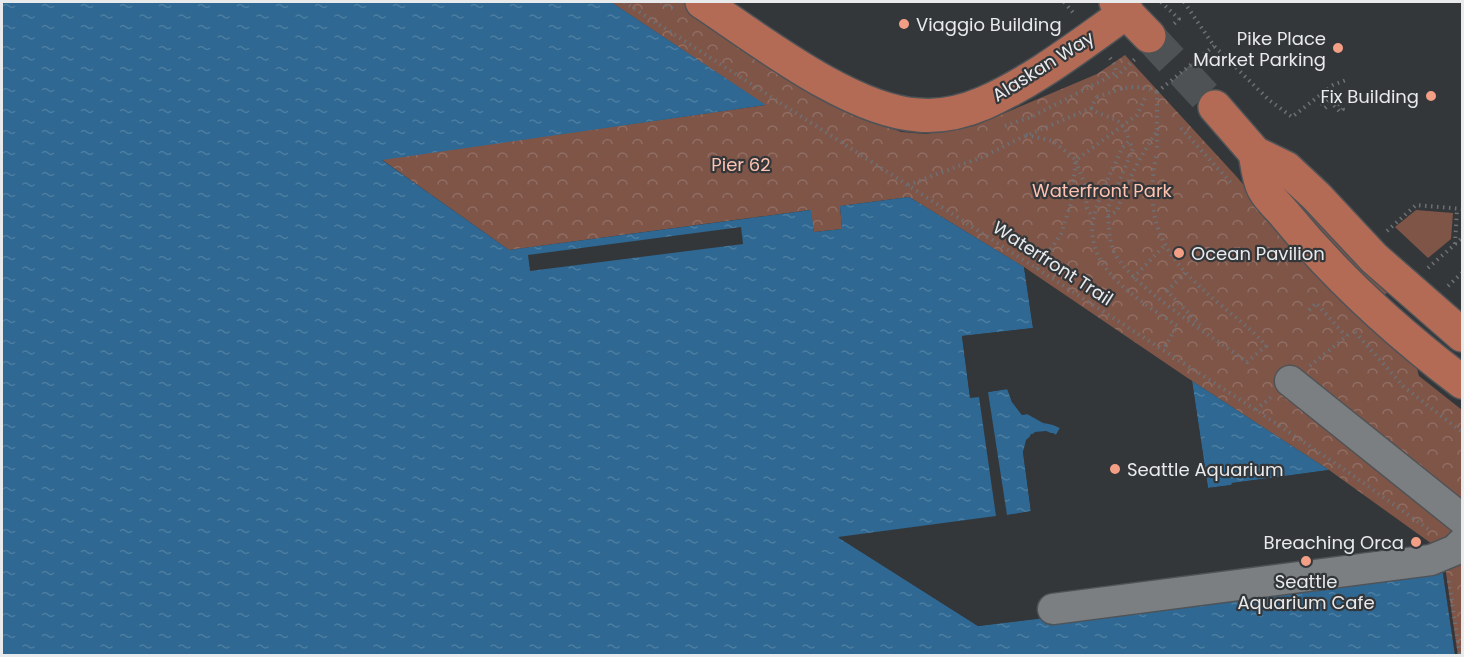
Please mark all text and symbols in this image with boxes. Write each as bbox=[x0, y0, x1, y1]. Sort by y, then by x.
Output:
place label: Viaggio Building bbox=[916, 12, 1062, 37]
marker: Viaggio Building bbox=[897, 17, 911, 31]
street label: Alaskan Way bbox=[987, 25, 1099, 107]
place label: Pike Place Market Parking bbox=[1193, 26, 1326, 72]
marker: Pike Place Market Parking bbox=[1331, 41, 1345, 55]
place label: Fix Building bbox=[1320, 84, 1419, 109]
marker: Fix Building bbox=[1424, 89, 1438, 103]
park label: Pier 62 bbox=[711, 152, 771, 177]
park label: Waterfront Park bbox=[1032, 178, 1173, 203]
street label: Waterfront Trail bbox=[988, 215, 1118, 311]
place label: Ocean Pavilion bbox=[1191, 241, 1325, 266]
marker: Ocean Pavilion bbox=[1172, 246, 1186, 260]
place label: Seattle Aquarium bbox=[1127, 457, 1284, 482]
marker: Seattle Aquarium bbox=[1108, 462, 1122, 476]
place label: Breaching Orca bbox=[1264, 530, 1404, 555]
marker: Breaching Orca bbox=[1409, 535, 1423, 549]
marker: Seattle Aquarium Cafe bbox=[1299, 554, 1313, 568]
place label: Seattle Aquarium Cafe bbox=[1237, 569, 1375, 615]

